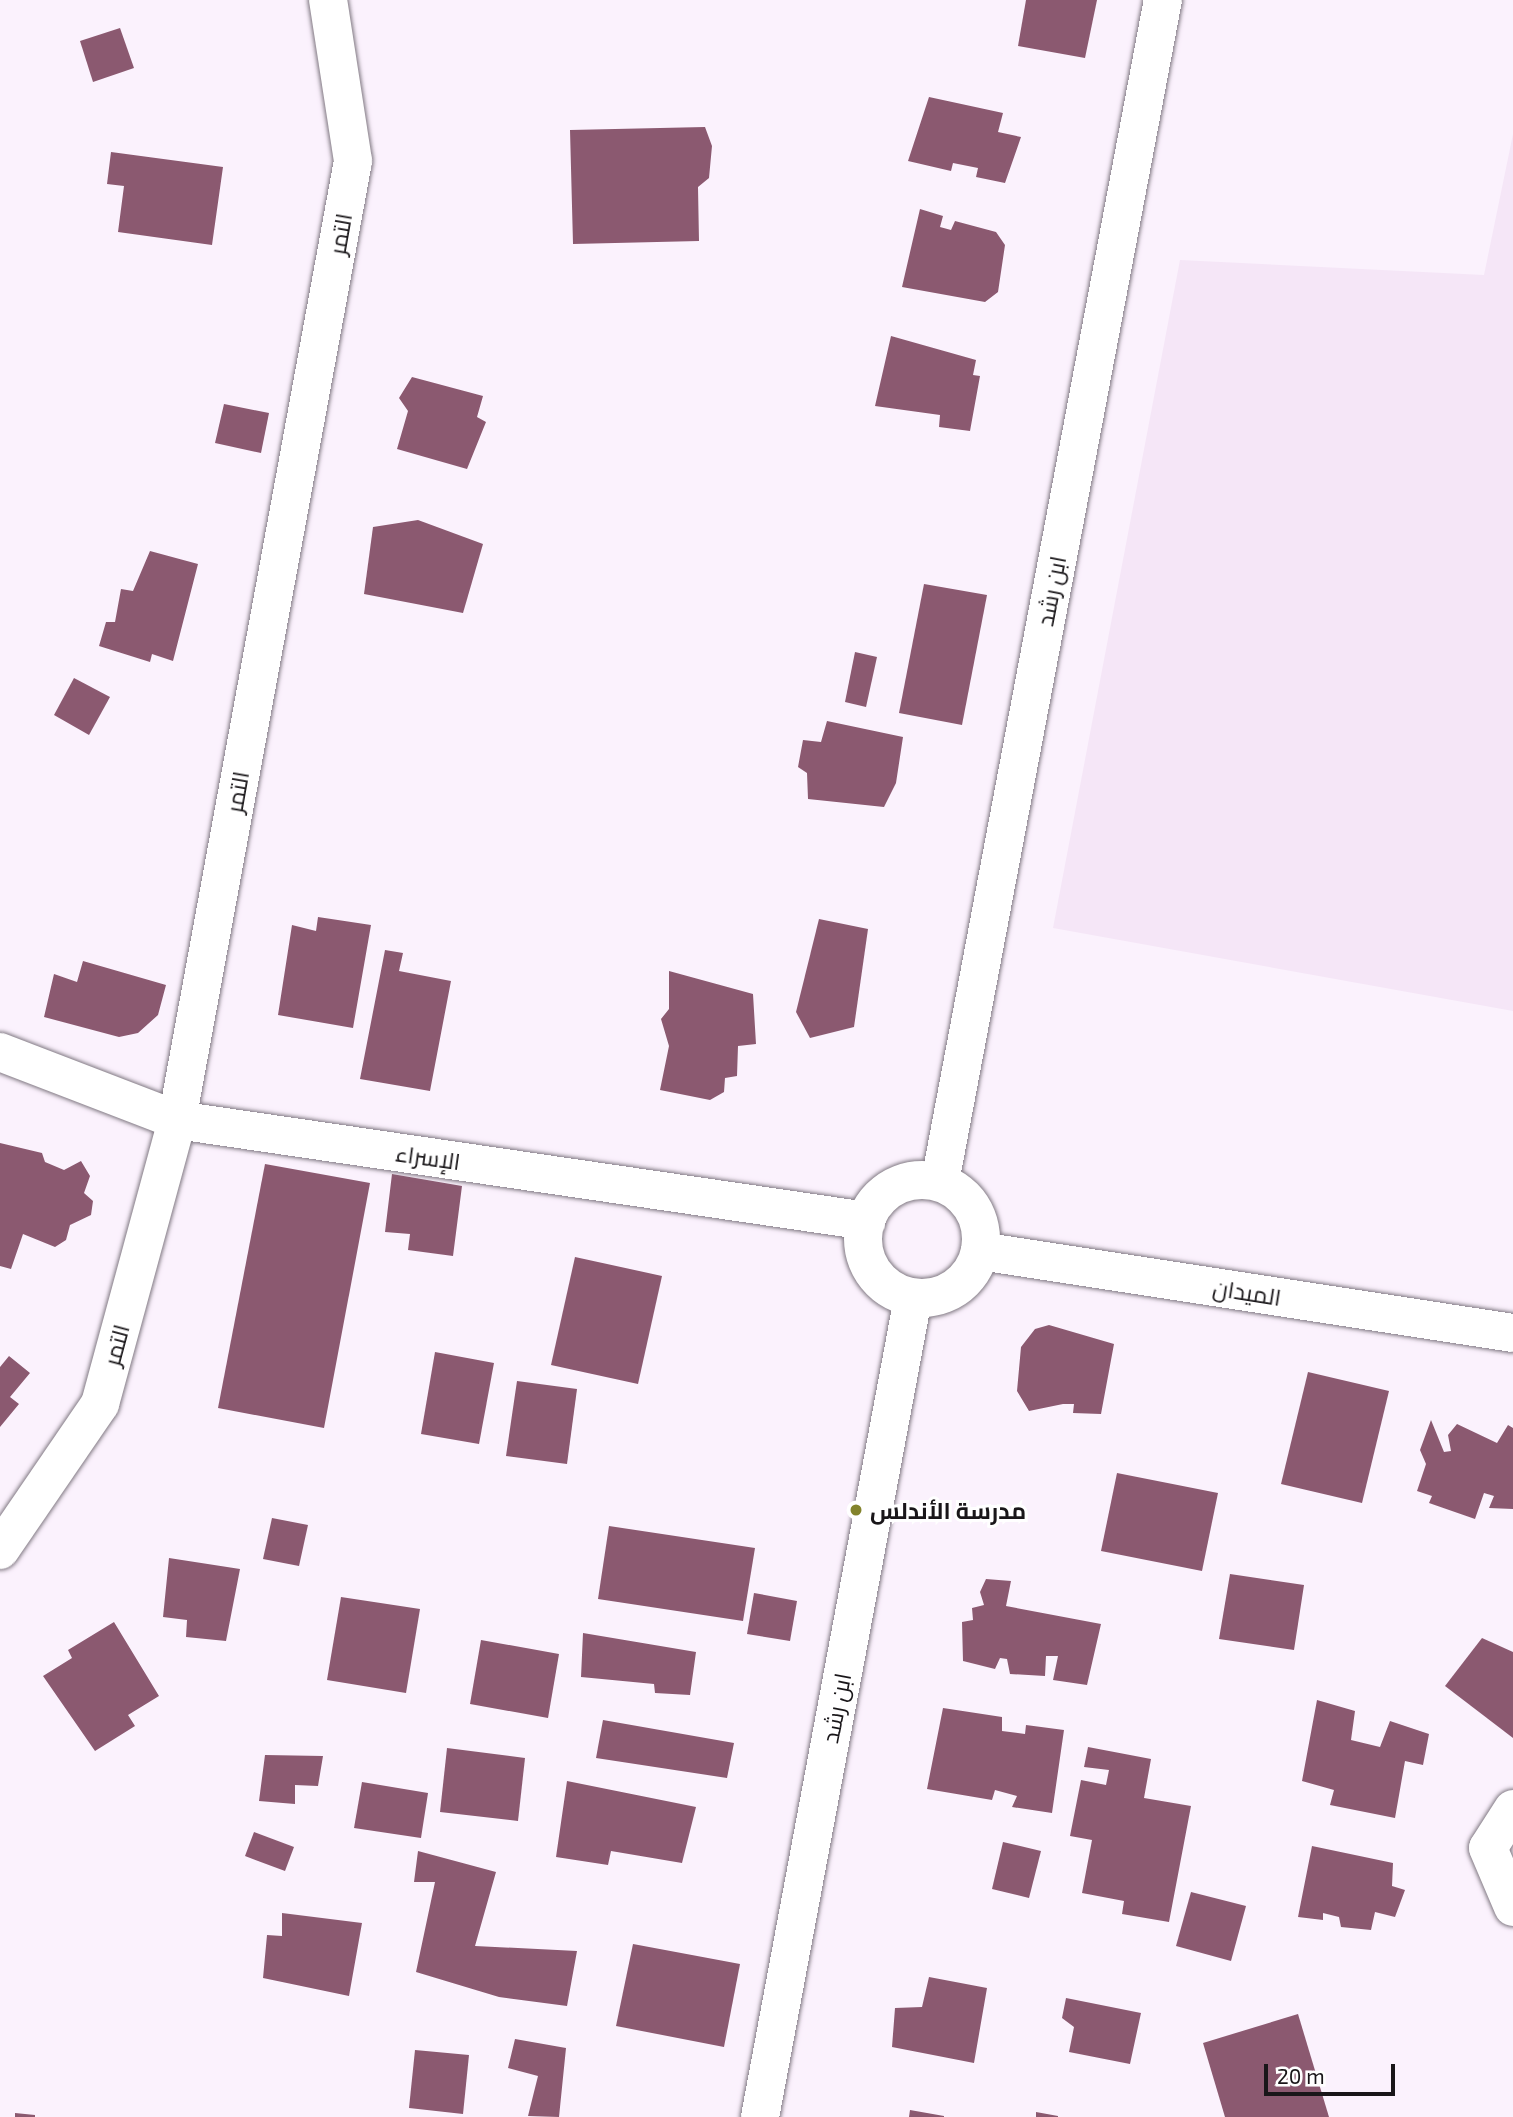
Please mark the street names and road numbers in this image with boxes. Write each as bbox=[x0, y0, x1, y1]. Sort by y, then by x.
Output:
street label: التمر bbox=[323, 211, 357, 257]
street label: ابن رشد bbox=[1031, 554, 1071, 628]
street label: التمر bbox=[220, 769, 254, 815]
street label: الإسراء bbox=[394, 1139, 462, 1175]
street label: الميدان bbox=[1211, 1273, 1283, 1311]
street label: التمر bbox=[97, 1321, 135, 1369]
street label: ابن رشد bbox=[816, 1671, 856, 1745]

